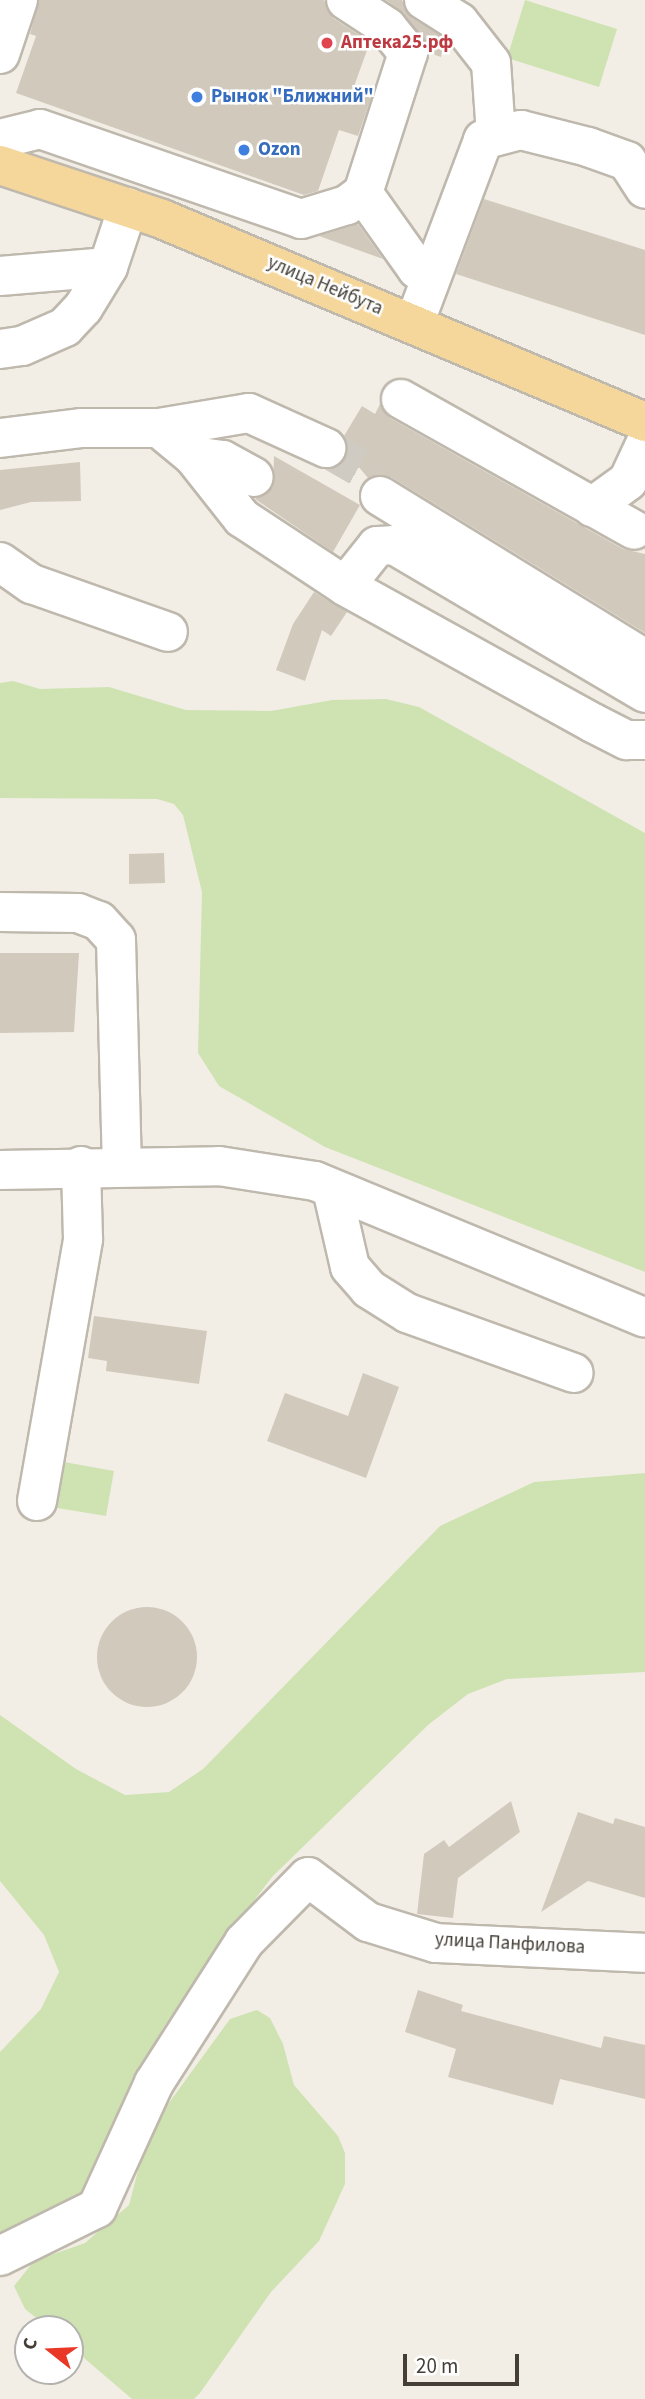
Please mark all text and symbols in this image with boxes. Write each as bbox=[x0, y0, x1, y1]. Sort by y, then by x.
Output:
place label: Аптека25.рф bbox=[341, 32, 453, 54]
marker: Аптека25.рф bbox=[319, 35, 335, 51]
place label: Рынок "Ближний" bbox=[211, 86, 374, 108]
marker: Рынок "Ближний" bbox=[189, 89, 205, 105]
place label: Ozon bbox=[258, 139, 301, 161]
marker: Ozon bbox=[236, 142, 252, 158]
street label: улица Нейбута bbox=[264, 251, 386, 321]
street label: улица Панфилова bbox=[434, 1929, 586, 1959]
north arrow bbox=[14, 2315, 84, 2385]
text: С bbox=[16, 2335, 45, 2353]
scale bar bbox=[407, 2340, 522, 2384]
text: 20 m bbox=[416, 2351, 458, 2381]

